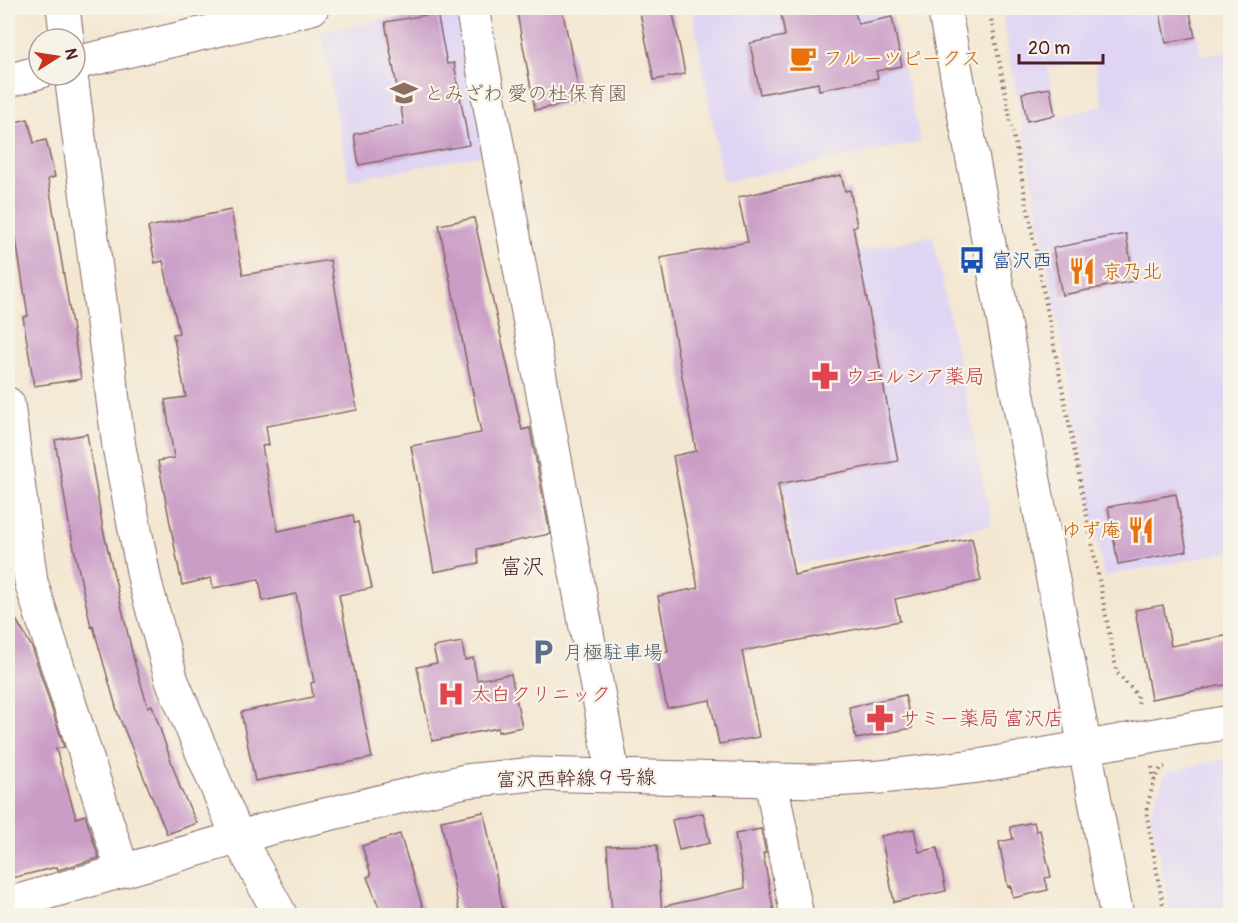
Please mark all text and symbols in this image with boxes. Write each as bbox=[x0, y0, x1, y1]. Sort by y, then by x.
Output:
north arrow bbox=[27, 27, 87, 87]
scale bar bbox=[1019, 27, 1103, 65]
text: 20 m bbox=[1028, 37, 1070, 60]
cafe icon: フルーツピークス bbox=[788, 43, 818, 73]
place label: フルーツピークス bbox=[823, 46, 981, 71]
text: N bbox=[60, 47, 82, 62]
school or university icon: とみざわ 愛の杜保育園 bbox=[389, 78, 419, 108]
place label: とみざわ 愛の杜保育園 bbox=[424, 81, 628, 106]
bus stop icon: 富沢西 bbox=[957, 245, 987, 275]
place label: 富沢西 bbox=[992, 248, 1052, 273]
restaurant icon: 京乃北 bbox=[1067, 256, 1097, 286]
place label: 京乃北 bbox=[1102, 259, 1162, 284]
pharmacy icon: ウエルシア薬局 bbox=[810, 361, 840, 391]
place label: ウエルシア薬局 bbox=[845, 364, 985, 389]
restaurant icon: ゆず庵 bbox=[1126, 515, 1156, 545]
place label: ゆず庵 bbox=[1061, 518, 1121, 543]
district label: 富沢 bbox=[500, 553, 544, 581]
parking icon: 月極駐車場 bbox=[528, 637, 558, 667]
place label: 月極駐車場 bbox=[563, 640, 663, 665]
hospital icon: 太白クリニック bbox=[436, 679, 466, 709]
place label: 太白クリニック bbox=[471, 682, 611, 707]
pharmacy icon: サミー薬局 富沢店 bbox=[865, 703, 895, 733]
place label: サミー薬局 富沢店 bbox=[900, 706, 1064, 731]
street label: 富沢西幹線９号線 bbox=[496, 765, 656, 792]

